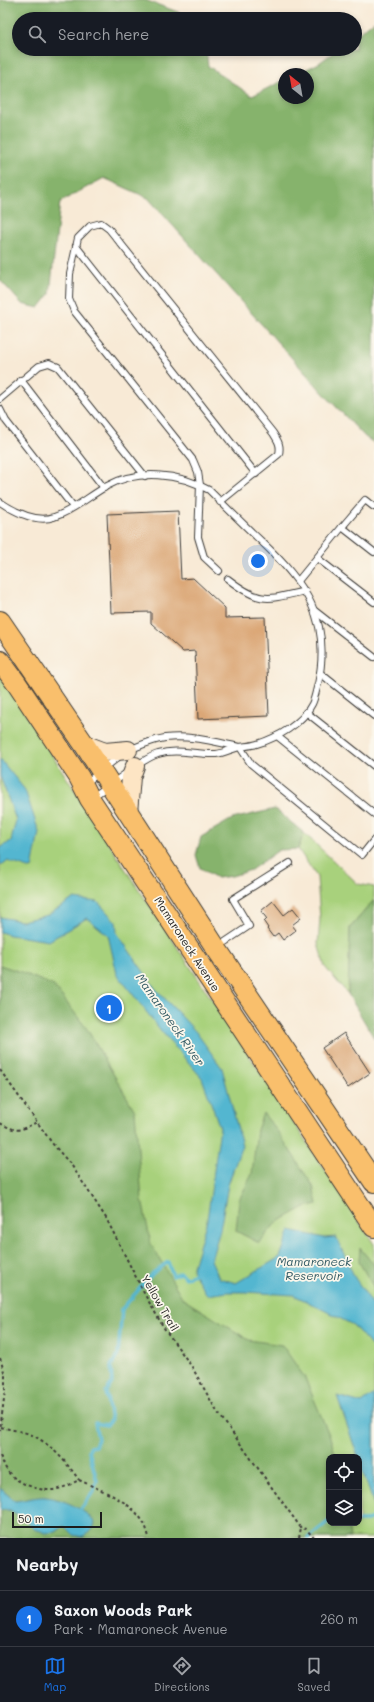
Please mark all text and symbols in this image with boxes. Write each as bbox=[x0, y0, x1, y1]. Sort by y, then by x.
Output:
search box bbox=[12, 12, 362, 56]
icon: search bbox=[26, 23, 48, 45]
text: Search here bbox=[58, 24, 149, 44]
north arrow bbox=[278, 68, 314, 104]
your location bbox=[248, 551, 268, 571]
street label: Mamaroneck Avenue bbox=[151, 893, 224, 994]
water label: Mamaroneck River bbox=[133, 970, 209, 1069]
pin: 1 bbox=[96, 993, 122, 1023]
water label: Mamaroneck Reservoir bbox=[277, 1253, 352, 1283]
street label: Yellow Trail bbox=[138, 1272, 183, 1334]
map controls bbox=[326, 1454, 362, 1526]
button: locate bbox=[326, 1454, 362, 1490]
button: layers bbox=[326, 1490, 362, 1526]
scale bar bbox=[12, 1510, 102, 1529]
text: 50 m bbox=[18, 1511, 44, 1526]
text: Nearby bbox=[16, 1553, 78, 1575]
text: Saxon Woods Park bbox=[54, 1600, 192, 1620]
text: 1 bbox=[26, 1610, 32, 1627]
text: 260 m bbox=[320, 1610, 358, 1627]
text: Park · Mamaroneck Avenue bbox=[54, 1620, 228, 1637]
tab: Map bbox=[44, 1655, 66, 1694]
tab: Directions bbox=[154, 1655, 210, 1694]
tab: Saved bbox=[297, 1655, 330, 1694]

